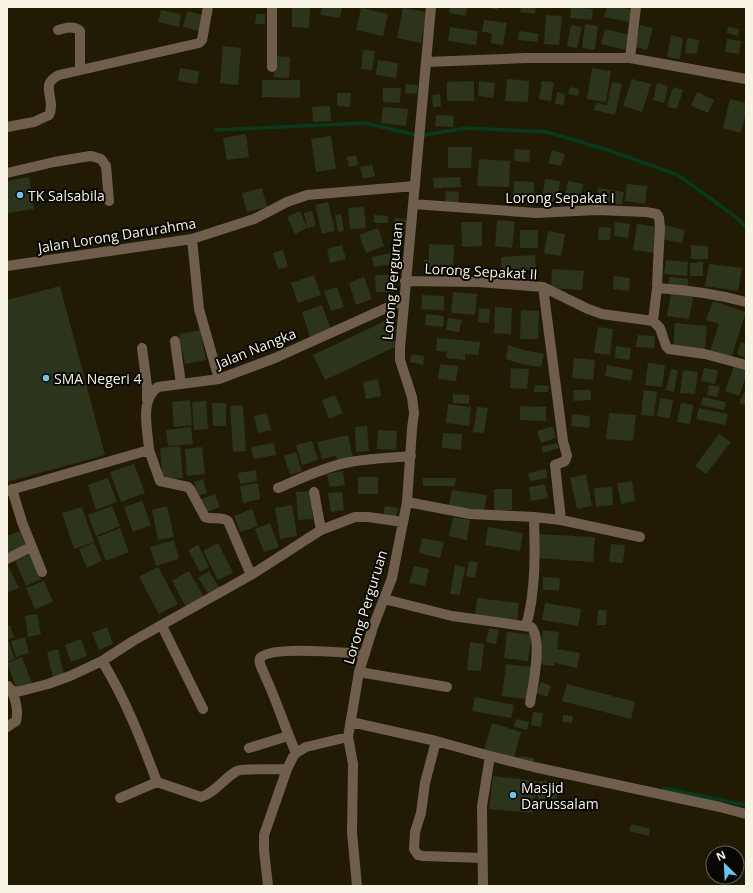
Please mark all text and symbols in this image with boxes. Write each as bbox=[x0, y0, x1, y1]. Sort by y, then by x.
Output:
place label: TK Salsabila bbox=[28, 186, 105, 205]
street label: Lorong Sepakat I bbox=[505, 188, 615, 207]
marker: TK Salsabila bbox=[15, 190, 25, 200]
street label: Jalan Lorong Darurahma bbox=[35, 213, 197, 257]
street label: Lorong Perguruan bbox=[377, 221, 407, 341]
street label: Lorong Sepakat II bbox=[424, 259, 538, 283]
street label: Jalan Nangka bbox=[211, 323, 299, 373]
place label: SMA Negeri 4 bbox=[54, 369, 142, 388]
marker: SMA Negeri 4 bbox=[41, 373, 51, 383]
street label: Lorong Perguruan bbox=[339, 548, 391, 666]
place label: Masjid Darussalam bbox=[521, 778, 599, 813]
marker: Masjid Darussalam bbox=[508, 790, 518, 800]
north arrow bbox=[705, 845, 745, 885]
text: N bbox=[714, 847, 728, 864]

